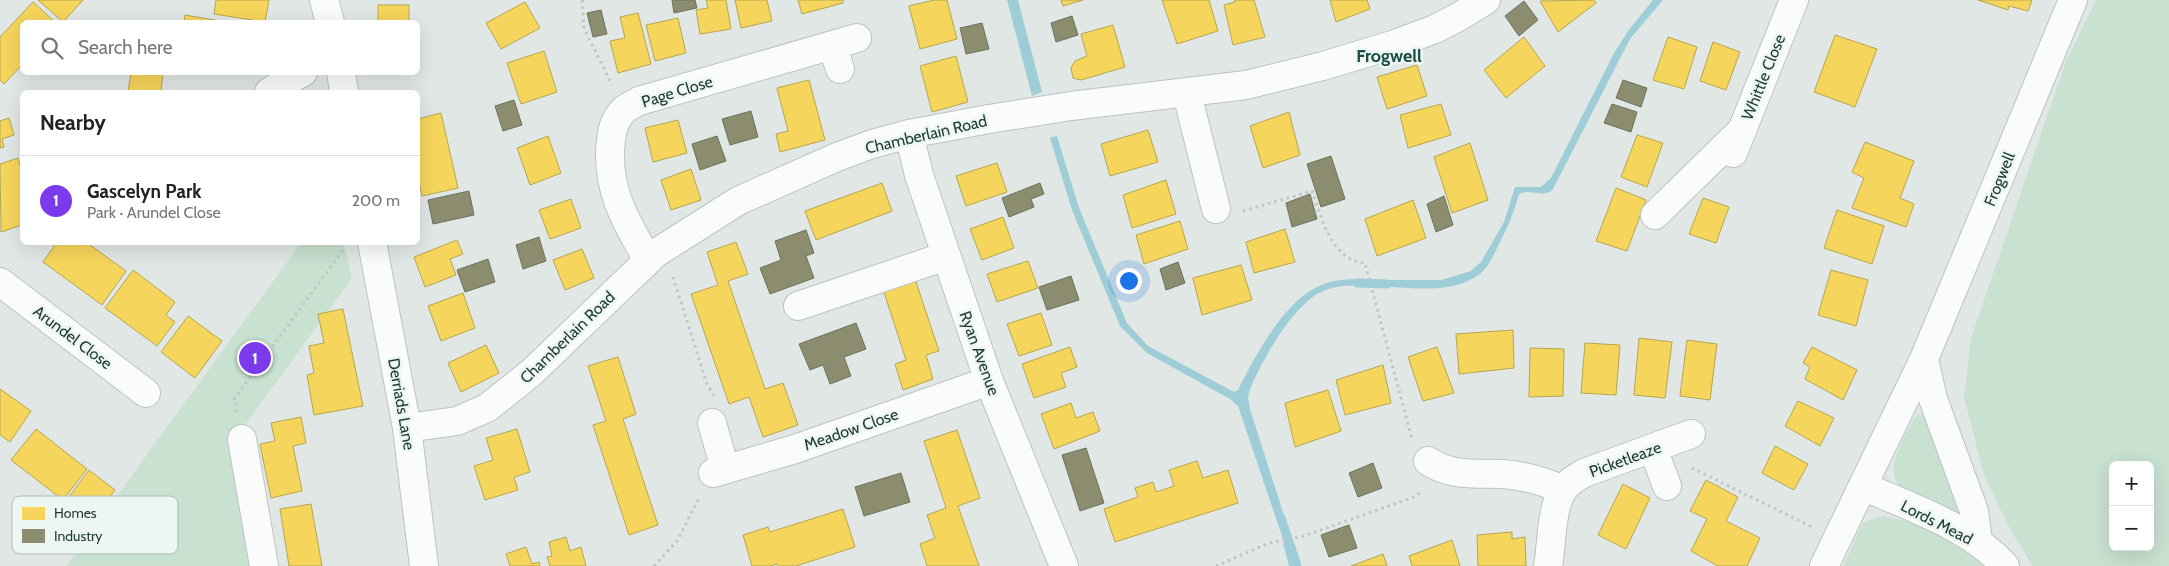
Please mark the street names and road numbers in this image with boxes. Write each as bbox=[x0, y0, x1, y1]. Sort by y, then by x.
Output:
street label: Whittle Close bbox=[1738, 32, 1789, 123]
street label: Page Close bbox=[639, 72, 715, 111]
street label: Chamberlain Road bbox=[863, 111, 989, 158]
street label: Frogwell bbox=[1980, 149, 2019, 209]
street label: Chamberlain Road bbox=[516, 287, 619, 387]
street label: Arundel Close bbox=[30, 302, 116, 373]
street label: Ryan Avenue bbox=[955, 308, 1004, 398]
street label: Derriads Lane bbox=[384, 357, 419, 451]
street label: Meadow Close bbox=[801, 404, 901, 455]
street label: Picketleaze bbox=[1587, 438, 1664, 481]
street label: Lords Mead bbox=[1898, 496, 1976, 549]

